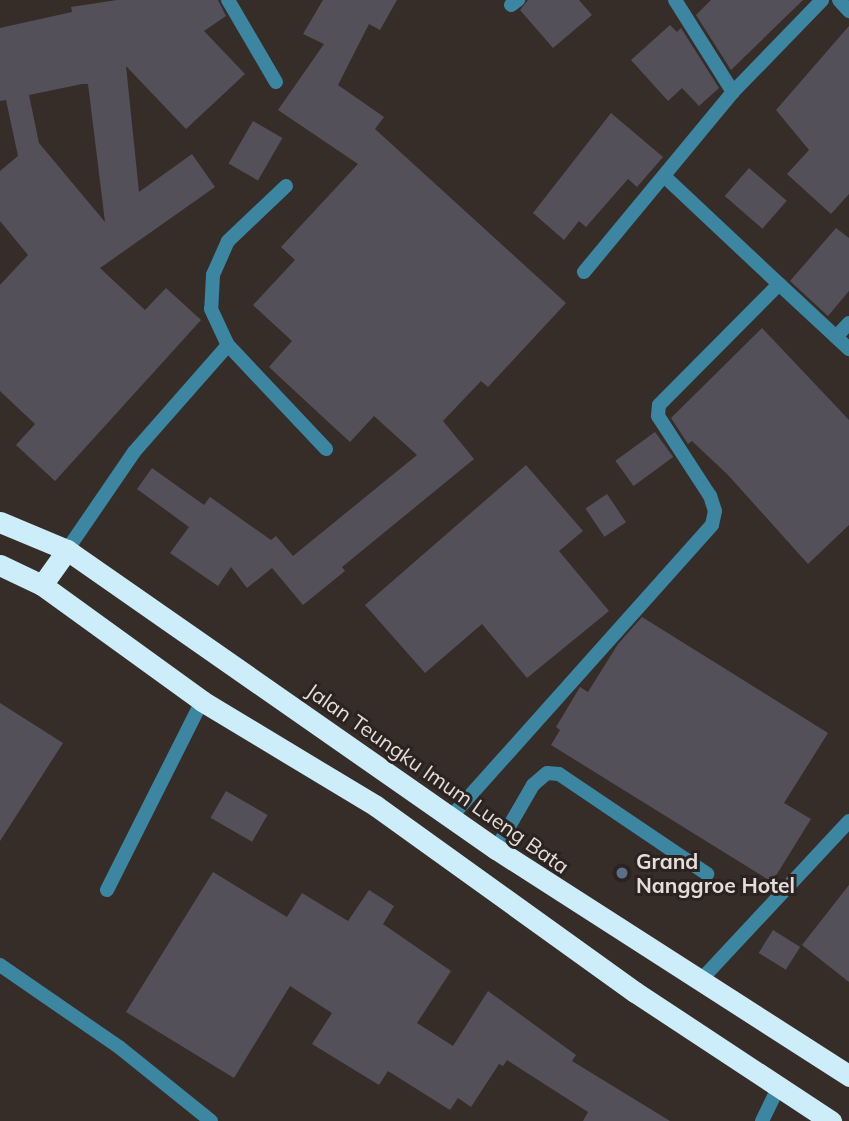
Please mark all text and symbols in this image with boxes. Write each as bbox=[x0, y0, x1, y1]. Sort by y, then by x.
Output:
street label: Jalan Teungku Imum Lueng Bata bbox=[302, 677, 574, 879]
place label: Grand Nanggroe Hotel bbox=[636, 848, 795, 898]
marker: Grand Nanggroe Hotel bbox=[614, 865, 630, 881]

